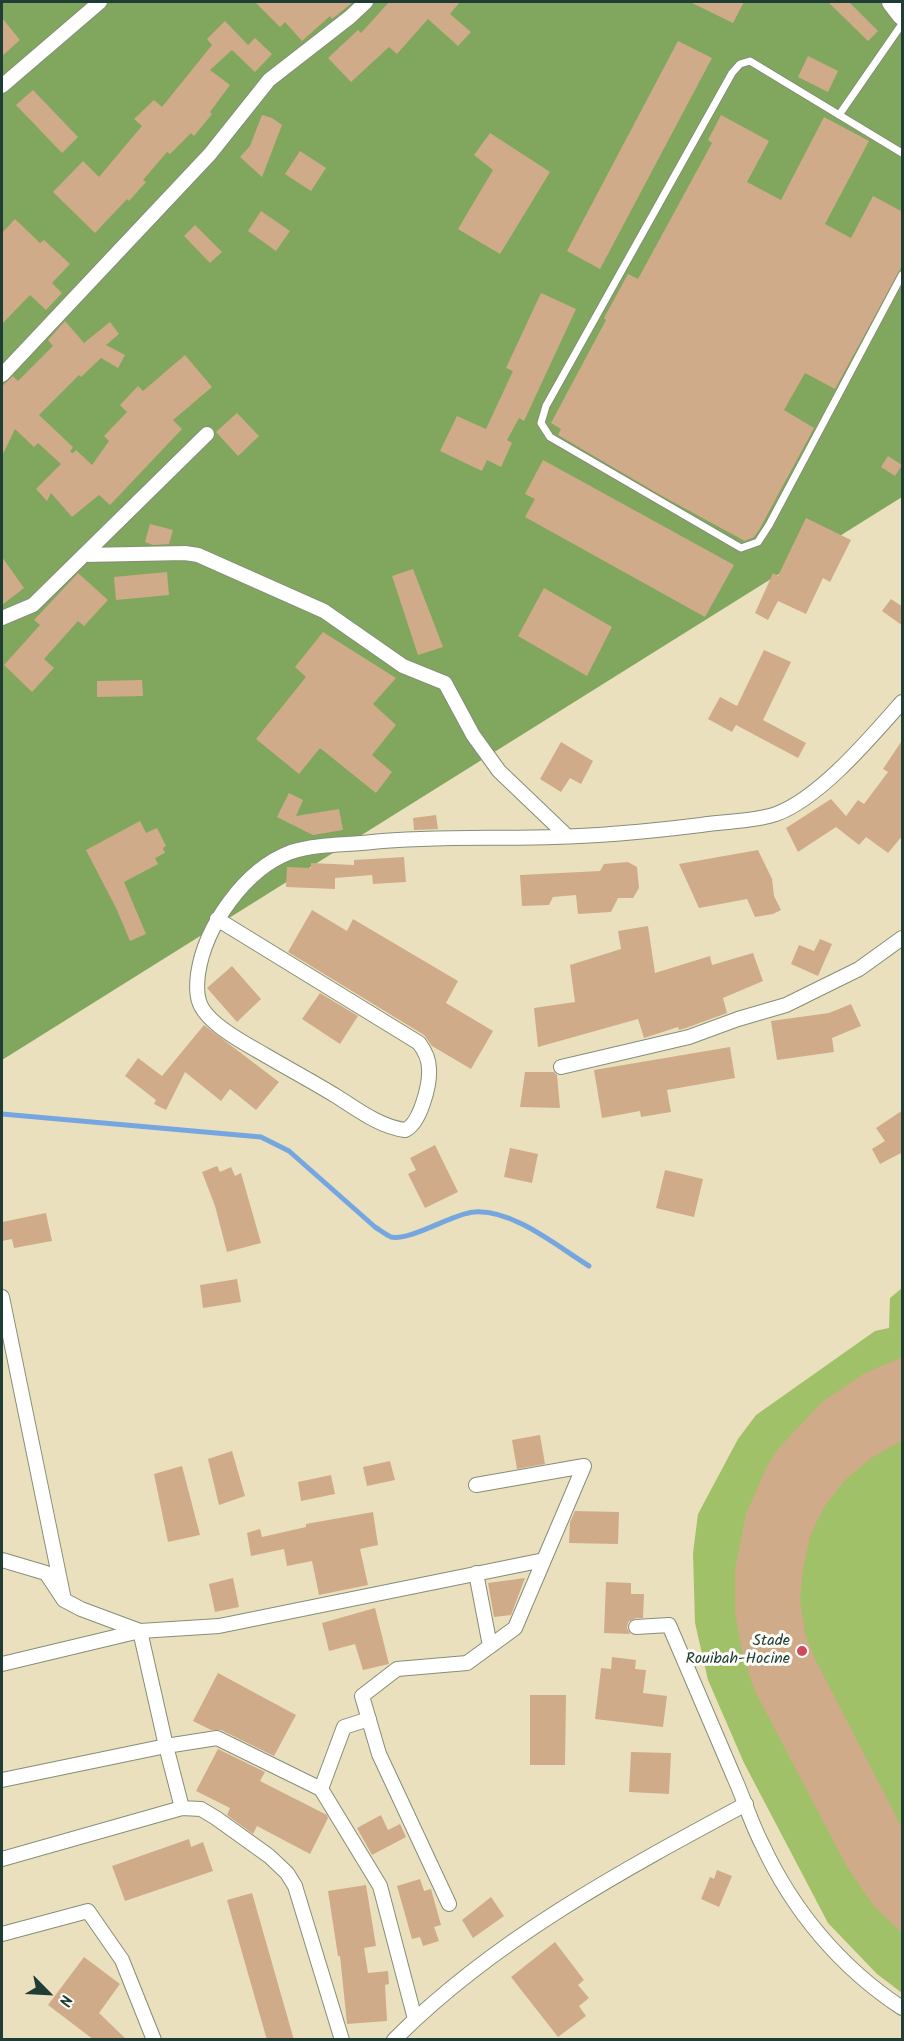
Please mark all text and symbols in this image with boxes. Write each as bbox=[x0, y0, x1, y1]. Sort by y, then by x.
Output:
place label: Stade Rouibah-Hocine bbox=[685, 1632, 790, 1670]
marker: Stade Rouibah-Hocine bbox=[795, 1644, 809, 1658]
north arrow bbox=[18, 1963, 78, 2023]
text: N bbox=[51, 1991, 78, 2010]

